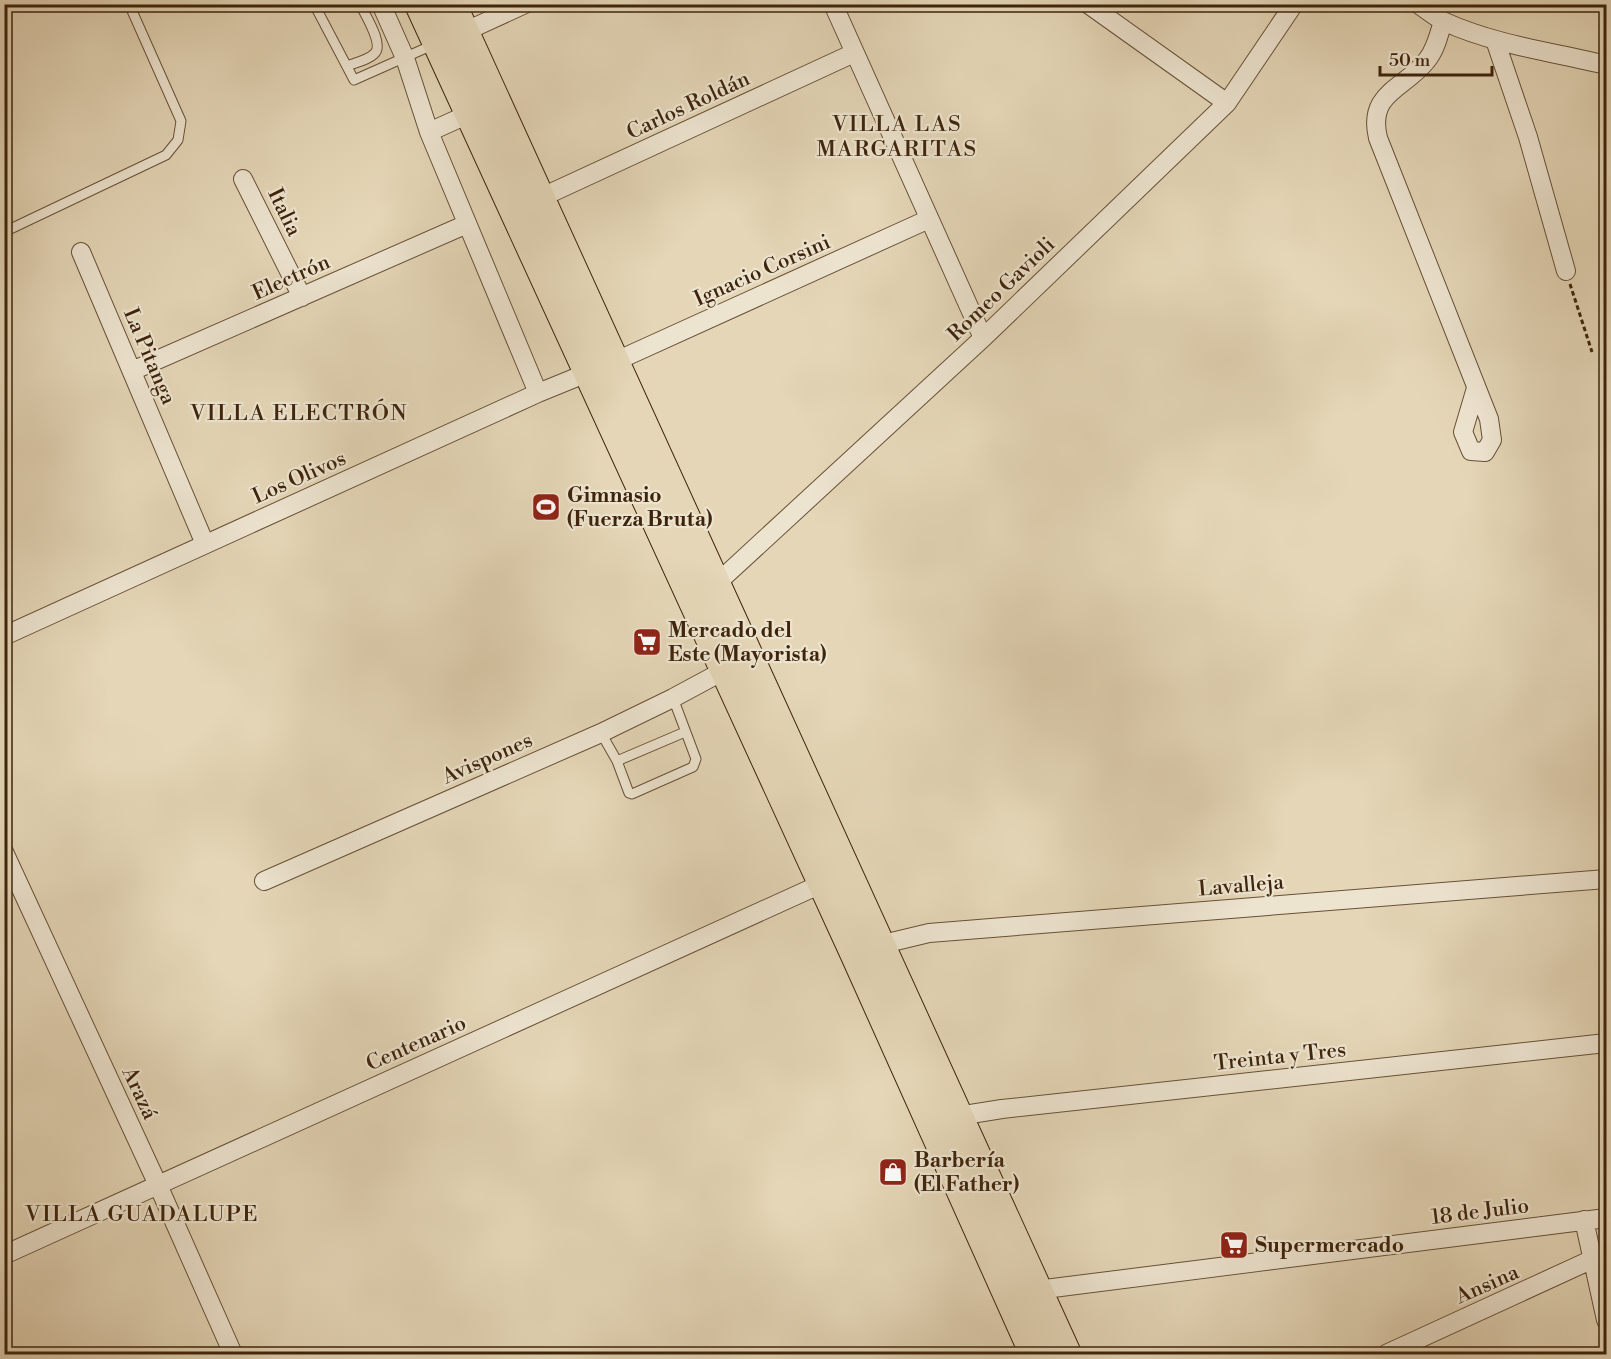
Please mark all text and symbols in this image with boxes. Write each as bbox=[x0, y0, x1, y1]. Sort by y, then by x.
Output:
scale bar bbox=[1380, 39, 1492, 77]
text: 50 m bbox=[1389, 49, 1431, 72]
street label: Carlos Roldán bbox=[623, 66, 755, 146]
district label: VILLA LAS MARGARITAS bbox=[816, 111, 978, 163]
street label: Italia bbox=[261, 184, 307, 241]
street label: Ignacio Corsini bbox=[690, 229, 835, 313]
street label: Romeo Gavioli bbox=[942, 232, 1061, 348]
street label: Electrón bbox=[248, 249, 335, 307]
street label: La Pitanga bbox=[117, 304, 181, 409]
district label: VILLA ELECTRÓN bbox=[189, 398, 408, 427]
street label: Los Olivos bbox=[249, 446, 350, 510]
place label: Gimnasio (Fuerza Bruta) bbox=[567, 483, 713, 533]
sports icon: Gimnasio (Fuerza Bruta) bbox=[530, 491, 562, 523]
place label: Mercado del Este (Mayorista) bbox=[668, 618, 827, 668]
supermarket icon: Mercado del Este (Mayorista) bbox=[631, 626, 663, 658]
street label: Avispones bbox=[437, 727, 537, 791]
street label: Lavalleja bbox=[1197, 869, 1285, 903]
street label: Centenario bbox=[362, 1010, 470, 1078]
street label: Treinta y Tres bbox=[1213, 1037, 1347, 1077]
street label: Arazá bbox=[115, 1062, 163, 1124]
place label: Barbería (El Father) bbox=[914, 1148, 1019, 1198]
shop icon: Barbería (El Father) bbox=[877, 1156, 909, 1188]
street label: 18 de Julio bbox=[1430, 1193, 1531, 1231]
district label: VILLA GUADALUPE bbox=[24, 1201, 259, 1228]
supermarket icon: Supermercado bbox=[1218, 1229, 1250, 1261]
place label: Supermercado bbox=[1255, 1233, 1404, 1259]
street label: Ansina bbox=[1451, 1259, 1523, 1311]

